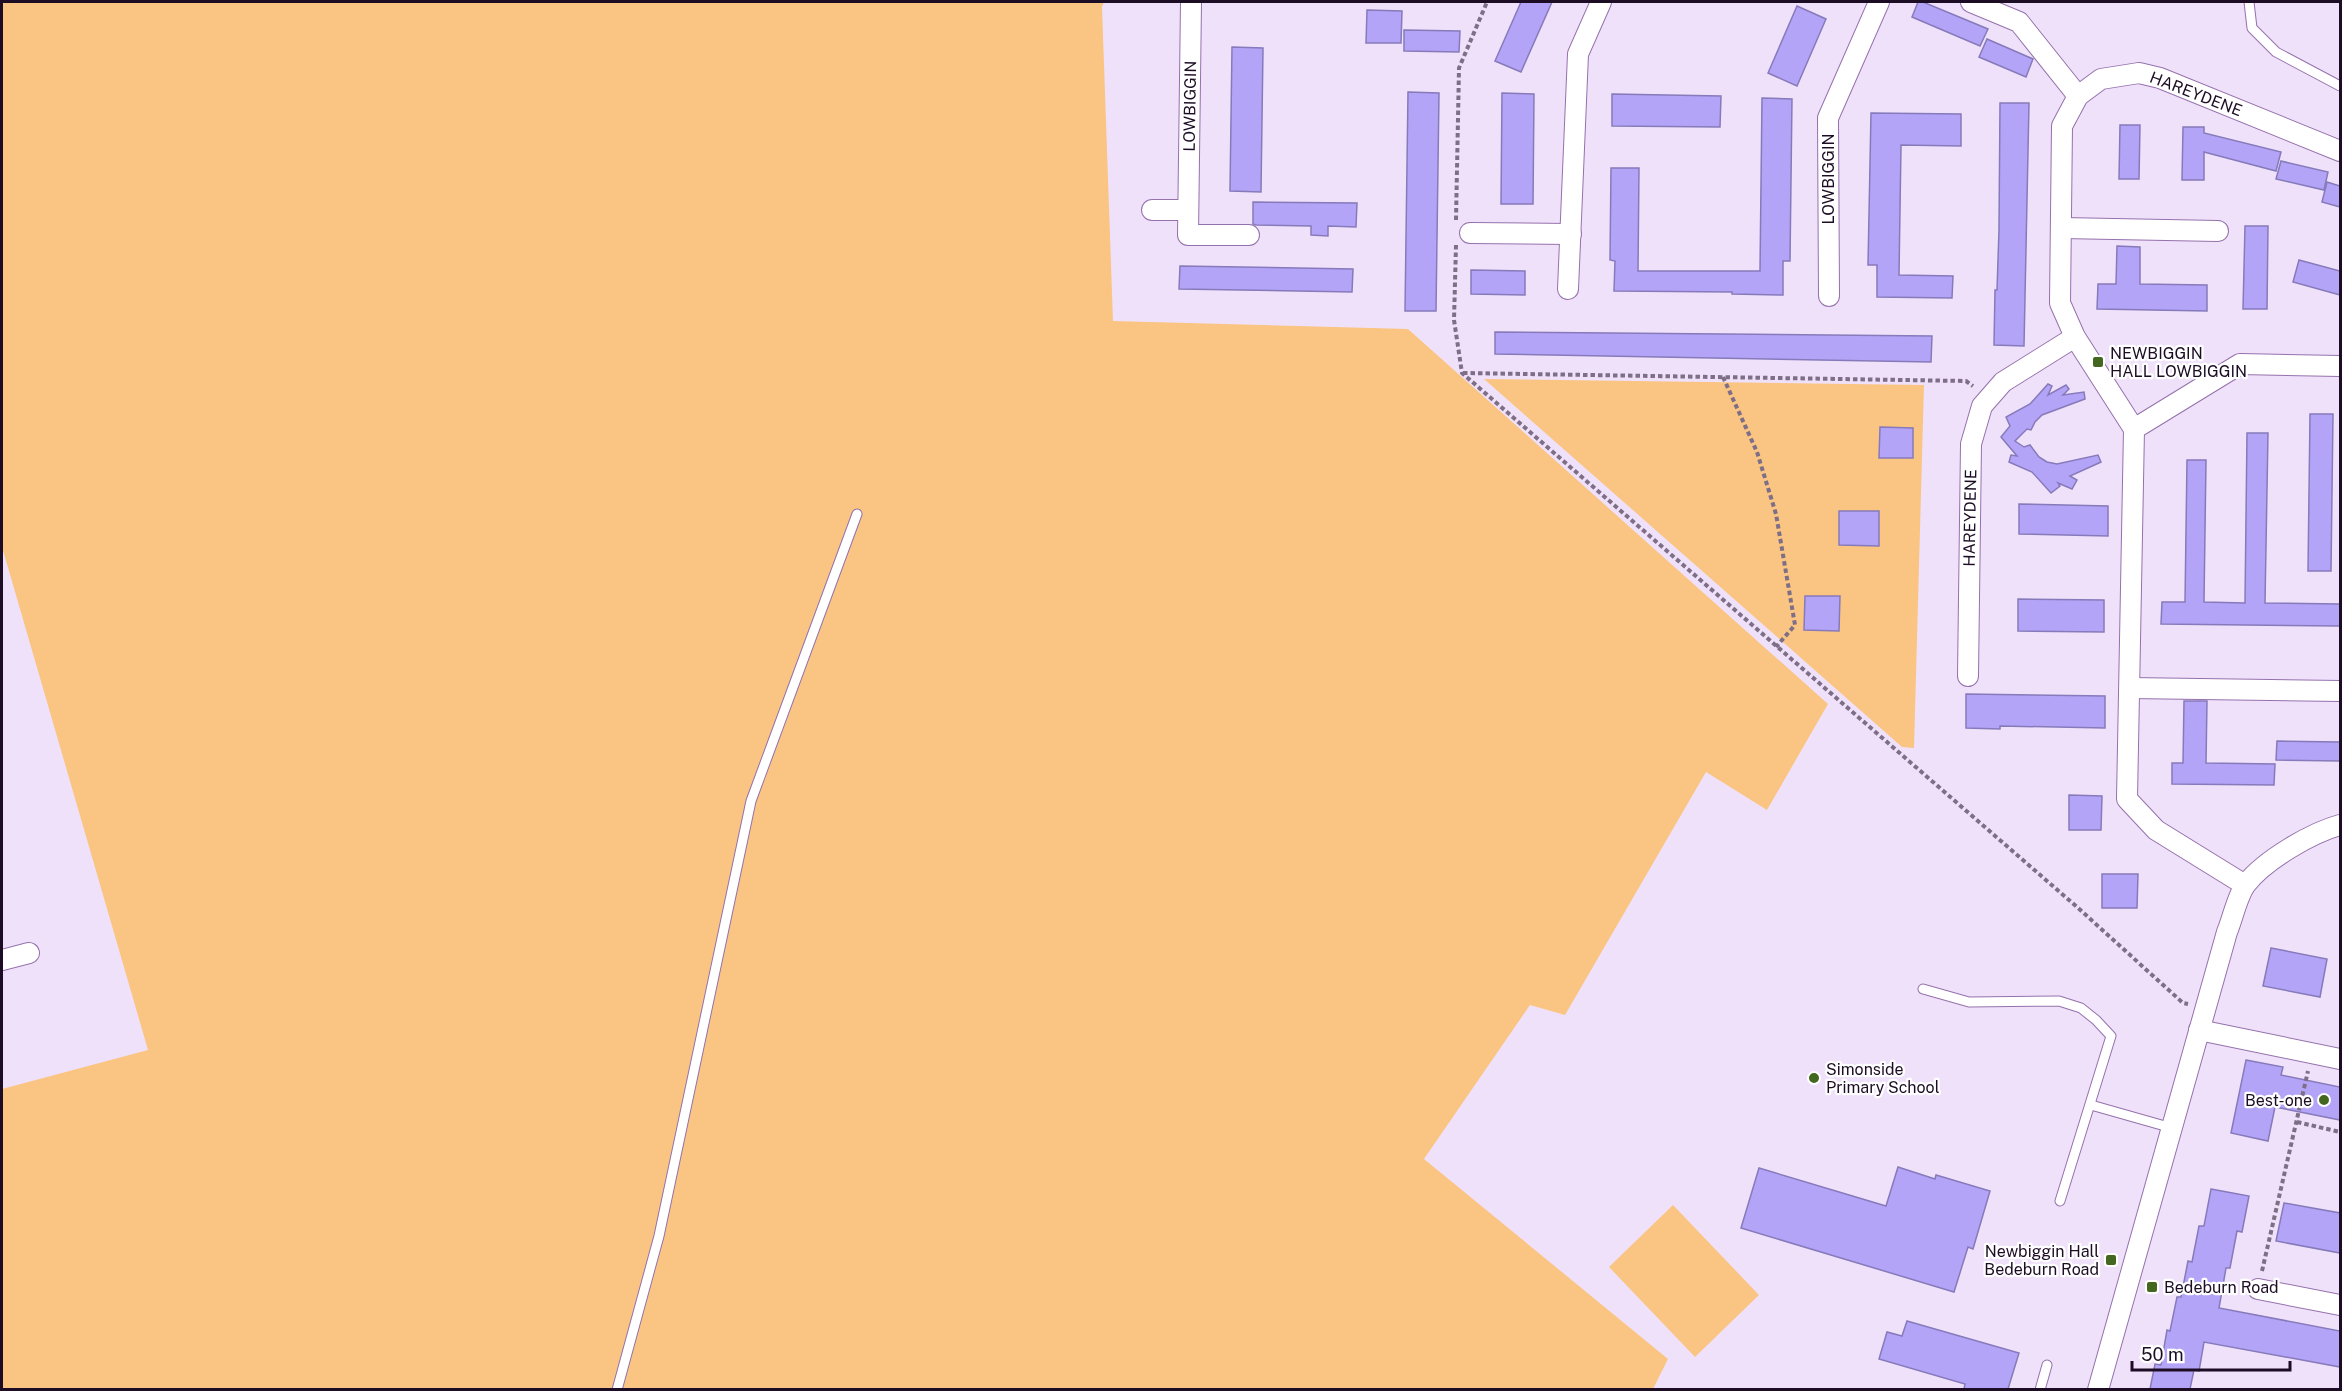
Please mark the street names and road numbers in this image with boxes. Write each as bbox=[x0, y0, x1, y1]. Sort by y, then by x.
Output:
street label: LOWBIGGIN bbox=[1180, 60, 1200, 152]
street label: HAREYDENE bbox=[2147, 68, 2245, 120]
street label: LOWBIGGIN bbox=[1819, 133, 1838, 225]
street label: HAREYDENE bbox=[1960, 469, 1980, 567]

